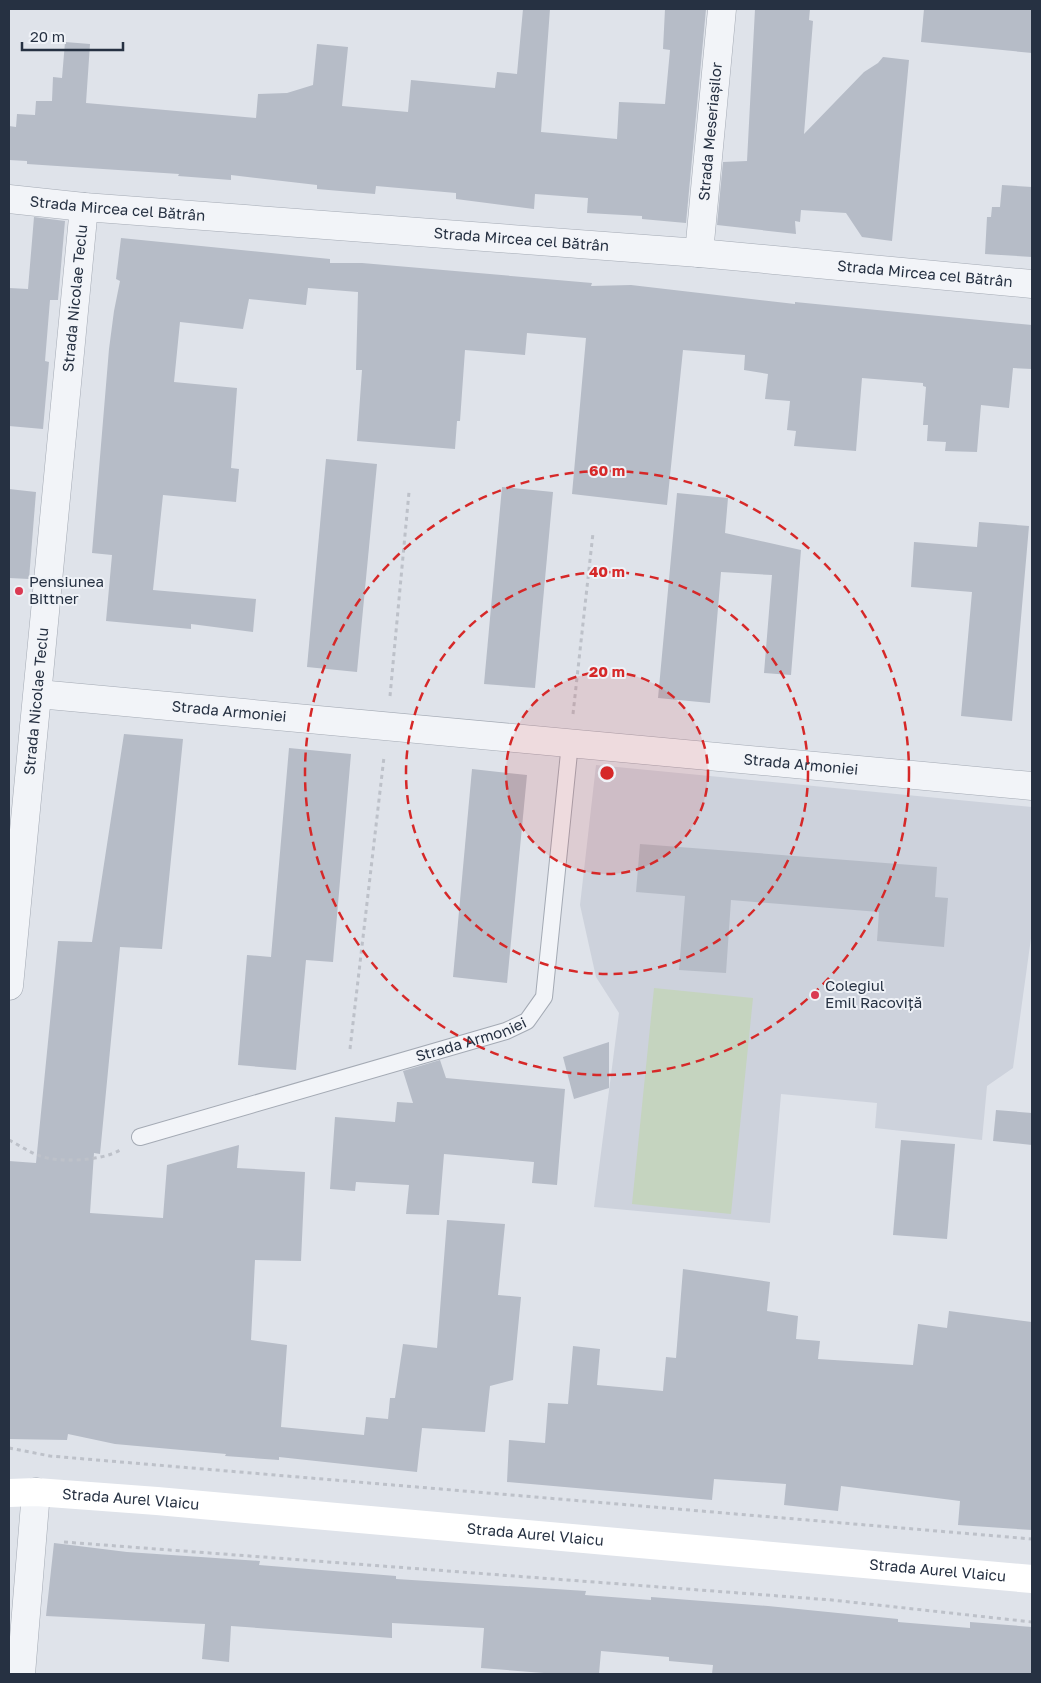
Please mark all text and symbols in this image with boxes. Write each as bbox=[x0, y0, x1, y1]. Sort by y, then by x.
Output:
scale bar bbox=[22, 20, 124, 52]
text: 20 m bbox=[30, 27, 65, 45]
street label: Strada Meseriașilor bbox=[694, 61, 725, 202]
street label: Strada Mircea cel Bătrân bbox=[29, 191, 206, 224]
street label: Strada Nicolae Teclu bbox=[58, 223, 90, 373]
street label: Strada Mircea cel Bătrân bbox=[433, 223, 610, 254]
street label: Strada Mircea cel Bătrân bbox=[836, 256, 1013, 290]
text: 60 m bbox=[589, 461, 625, 479]
text: 40 m bbox=[589, 562, 625, 580]
place label: Pensiunea Bittner bbox=[29, 572, 104, 607]
marker: Pensiunea Bittner bbox=[13, 585, 25, 597]
street label: Strada Nicolae Teclu bbox=[19, 627, 51, 776]
text: 20 m bbox=[589, 662, 625, 680]
street label: Strada Armoniei bbox=[171, 696, 287, 725]
street label: Strada Armoniei bbox=[743, 749, 859, 778]
centre of rings bbox=[598, 764, 616, 782]
place label: Colegiul Emil Racoviță bbox=[825, 976, 922, 1011]
marker: Colegiul Emil Racoviță bbox=[809, 989, 821, 1001]
street label: Strada Armoniei bbox=[413, 1013, 529, 1065]
street label: Strada Aurel Vlaicu bbox=[62, 1484, 200, 1513]
street label: Strada Aurel Vlaicu bbox=[466, 1519, 605, 1549]
street label: Strada Aurel Vlaicu bbox=[868, 1555, 1007, 1585]

